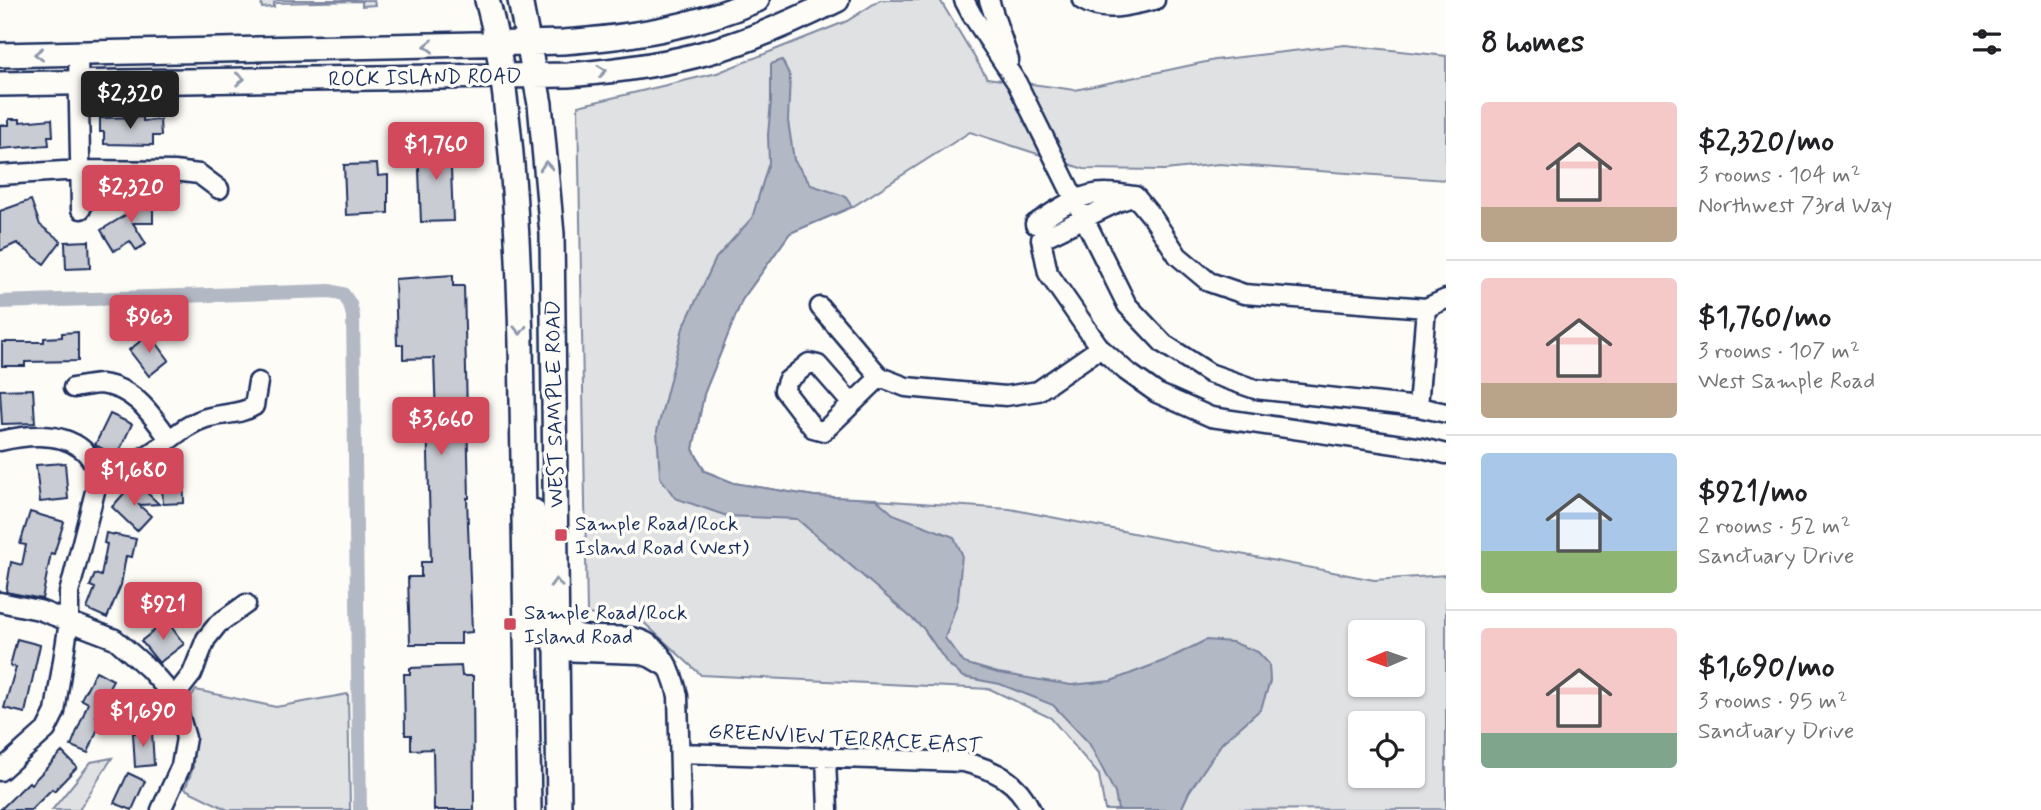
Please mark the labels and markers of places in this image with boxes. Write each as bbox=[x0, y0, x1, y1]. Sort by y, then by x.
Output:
pin: $2,320 bbox=[73, 72, 187, 131]
pin: $1,760 bbox=[379, 122, 493, 182]
pin: $2,320 bbox=[74, 166, 188, 225]
pin: $963 bbox=[108, 296, 190, 355]
pin: $3,660 bbox=[384, 398, 498, 457]
pin: $1,680 bbox=[77, 448, 191, 508]
place label: Sample Road/Rock Island Road (West) bbox=[575, 510, 750, 562]
marker: Sample Road/Rock Island Road (West) bbox=[553, 527, 569, 543]
pin: $921 bbox=[122, 582, 204, 642]
place label: Sample Road/Rock Island Road bbox=[524, 599, 688, 651]
marker: Sample Road/Rock Island Road bbox=[502, 616, 518, 632]
pin: $1,690 bbox=[86, 690, 200, 749]

